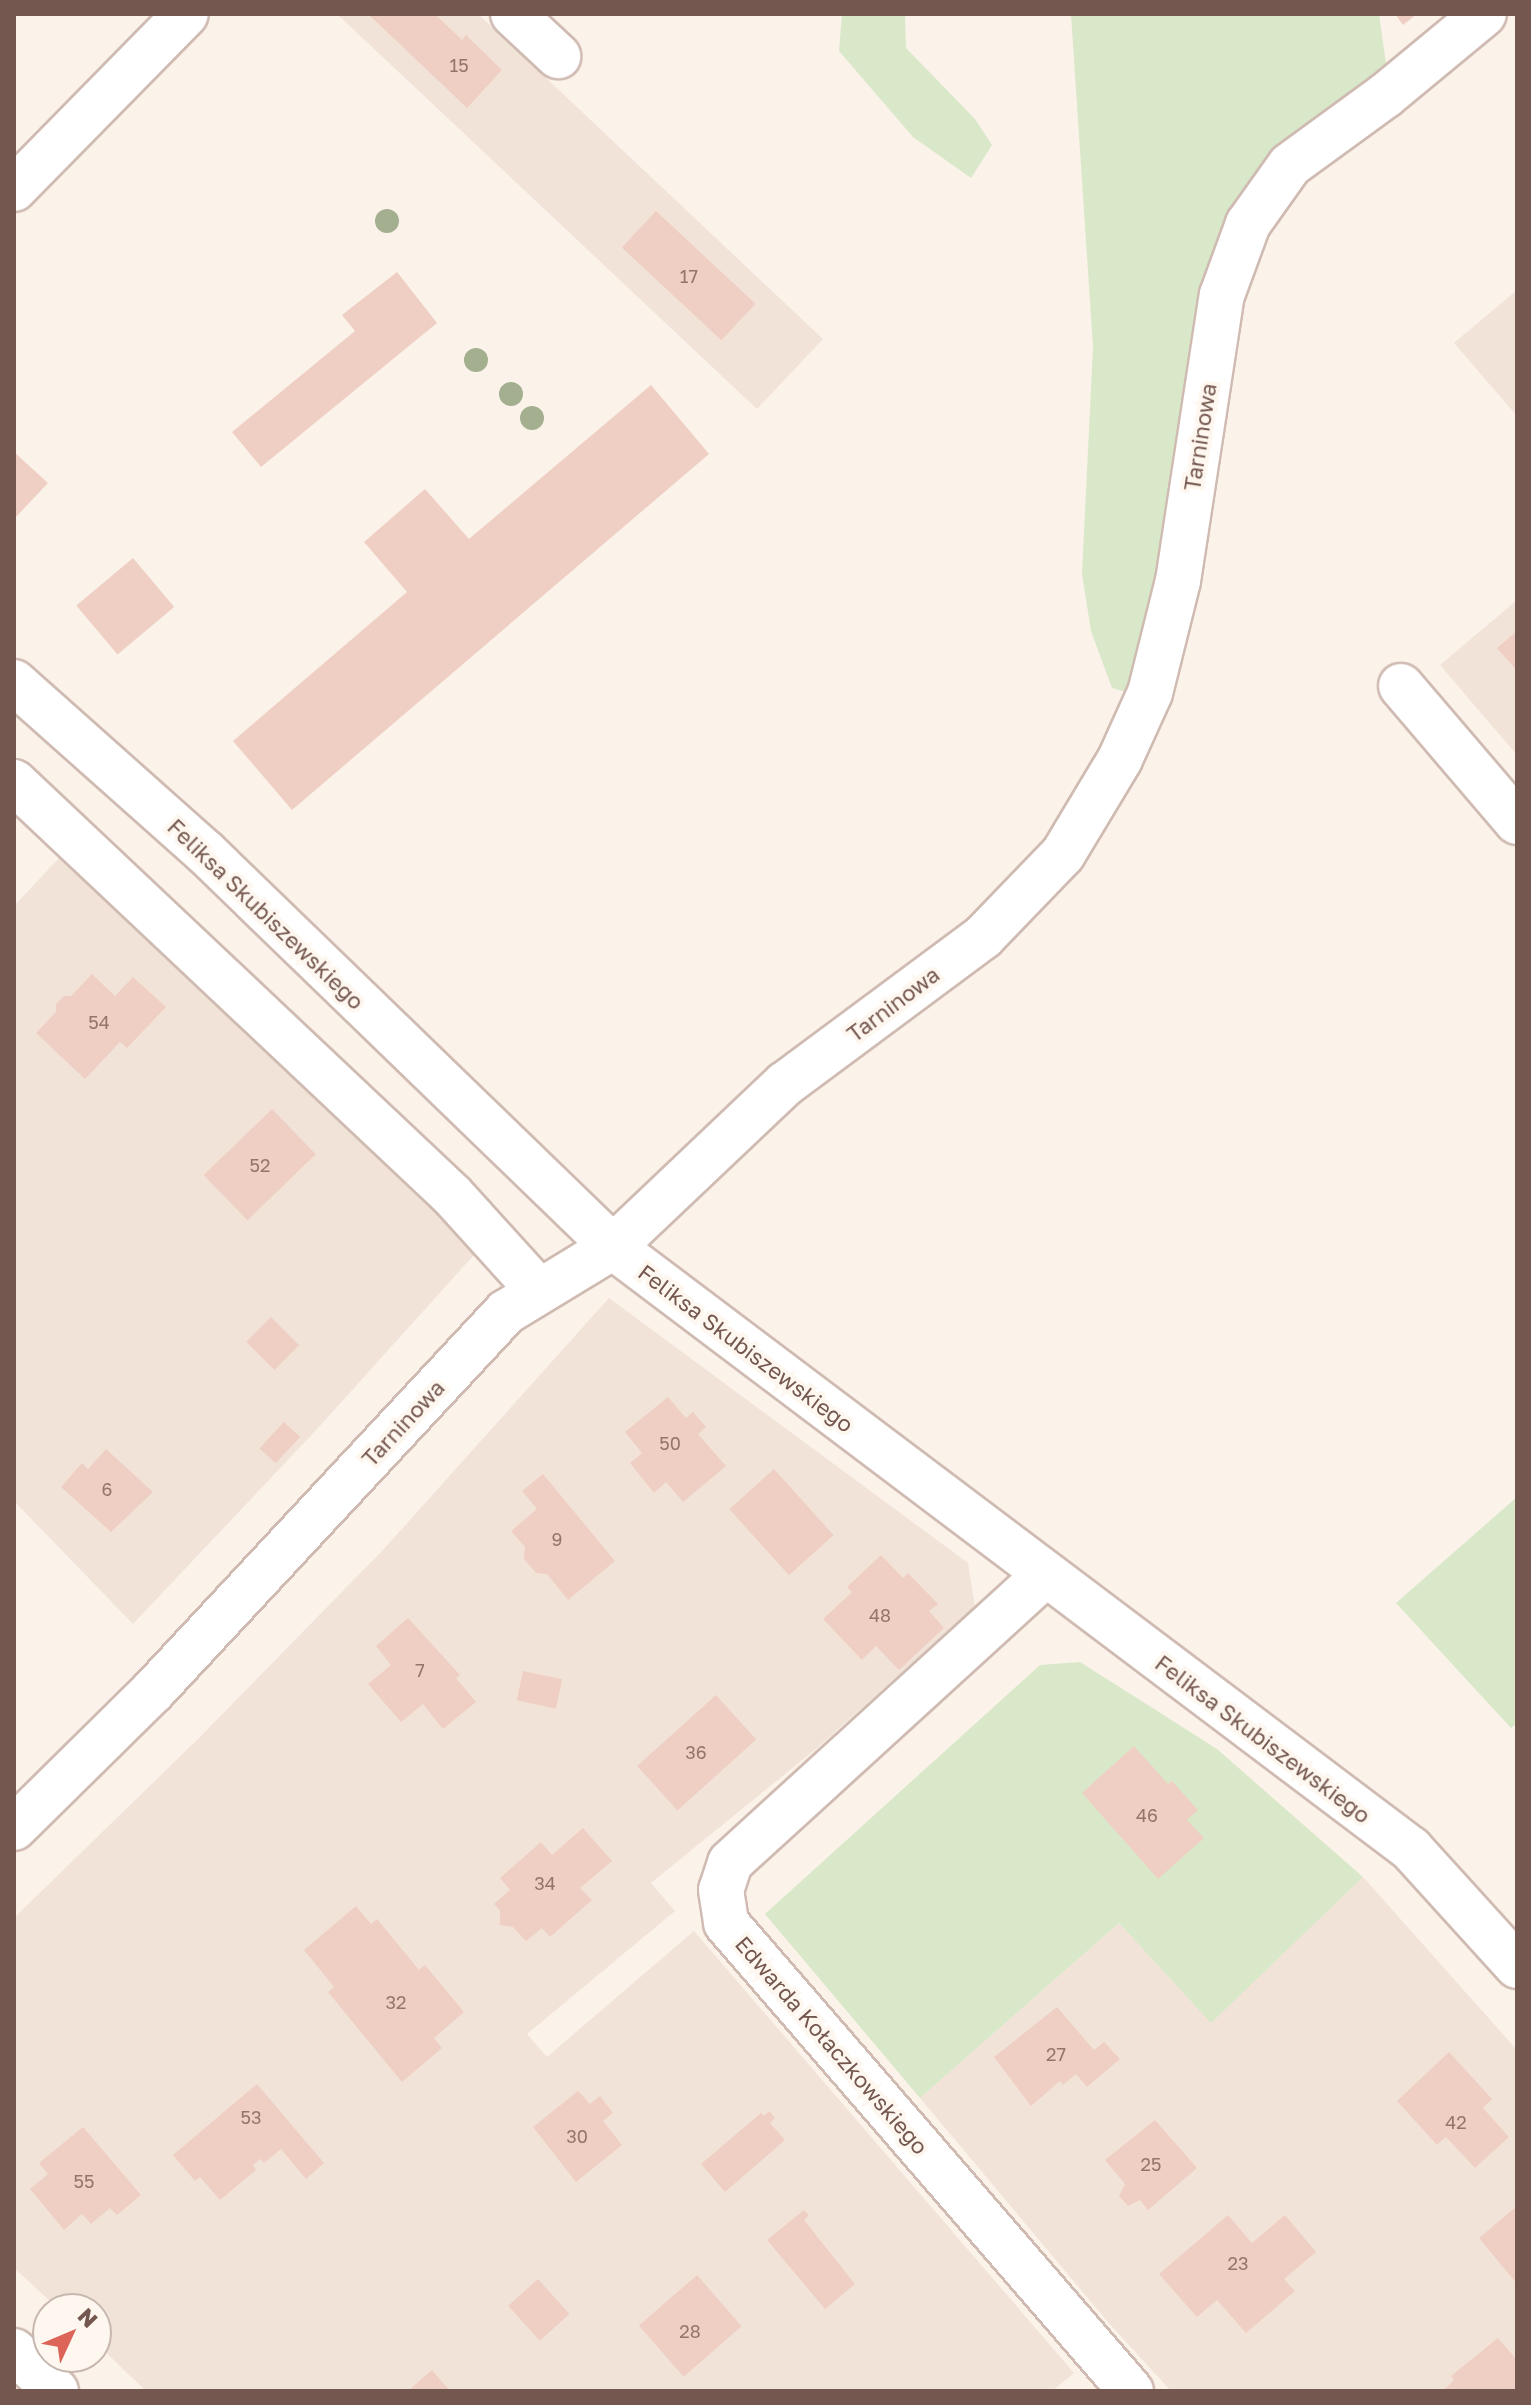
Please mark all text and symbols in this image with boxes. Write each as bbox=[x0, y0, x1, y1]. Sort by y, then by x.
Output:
house number: 15 bbox=[449, 54, 469, 76]
house number: 17 bbox=[680, 265, 698, 287]
street label: Tarninowa bbox=[1178, 381, 1222, 493]
street label: Feliksa Skubiszewskiego bbox=[162, 813, 370, 1015]
street label: Tarninowa bbox=[842, 961, 944, 1047]
house number: 54 bbox=[88, 1011, 110, 1033]
house number: 52 bbox=[250, 1154, 270, 1176]
street label: Feliksa Skubiszewskiego bbox=[633, 1258, 859, 1438]
street label: Tarninowa bbox=[356, 1374, 450, 1472]
house number: 50 bbox=[659, 1432, 681, 1454]
house number: 6 bbox=[102, 1478, 112, 1500]
house number: 9 bbox=[552, 1528, 562, 1550]
house number: 48 bbox=[869, 1604, 891, 1626]
street label: Feliksa Skubiszewskiego bbox=[1150, 1649, 1376, 1829]
house number: 7 bbox=[415, 1659, 425, 1681]
house number: 36 bbox=[685, 1741, 707, 1763]
house number: 46 bbox=[1136, 1804, 1158, 1826]
house number: 34 bbox=[534, 1872, 556, 1894]
street label: Edwarda Kołaczkowskiego bbox=[730, 1931, 934, 2159]
house number: 32 bbox=[386, 1991, 406, 2013]
house number: 27 bbox=[1046, 2043, 1066, 2065]
house number: 53 bbox=[241, 2106, 261, 2128]
house number: 42 bbox=[1445, 2111, 1467, 2133]
house number: 30 bbox=[566, 2125, 588, 2147]
house number: 25 bbox=[1141, 2153, 1161, 2175]
house number: 55 bbox=[74, 2170, 94, 2192]
house number: 23 bbox=[1228, 2252, 1248, 2274]
north arrow bbox=[32, 2293, 112, 2373]
text: N bbox=[73, 2302, 104, 2333]
house number: 28 bbox=[679, 2320, 701, 2342]

